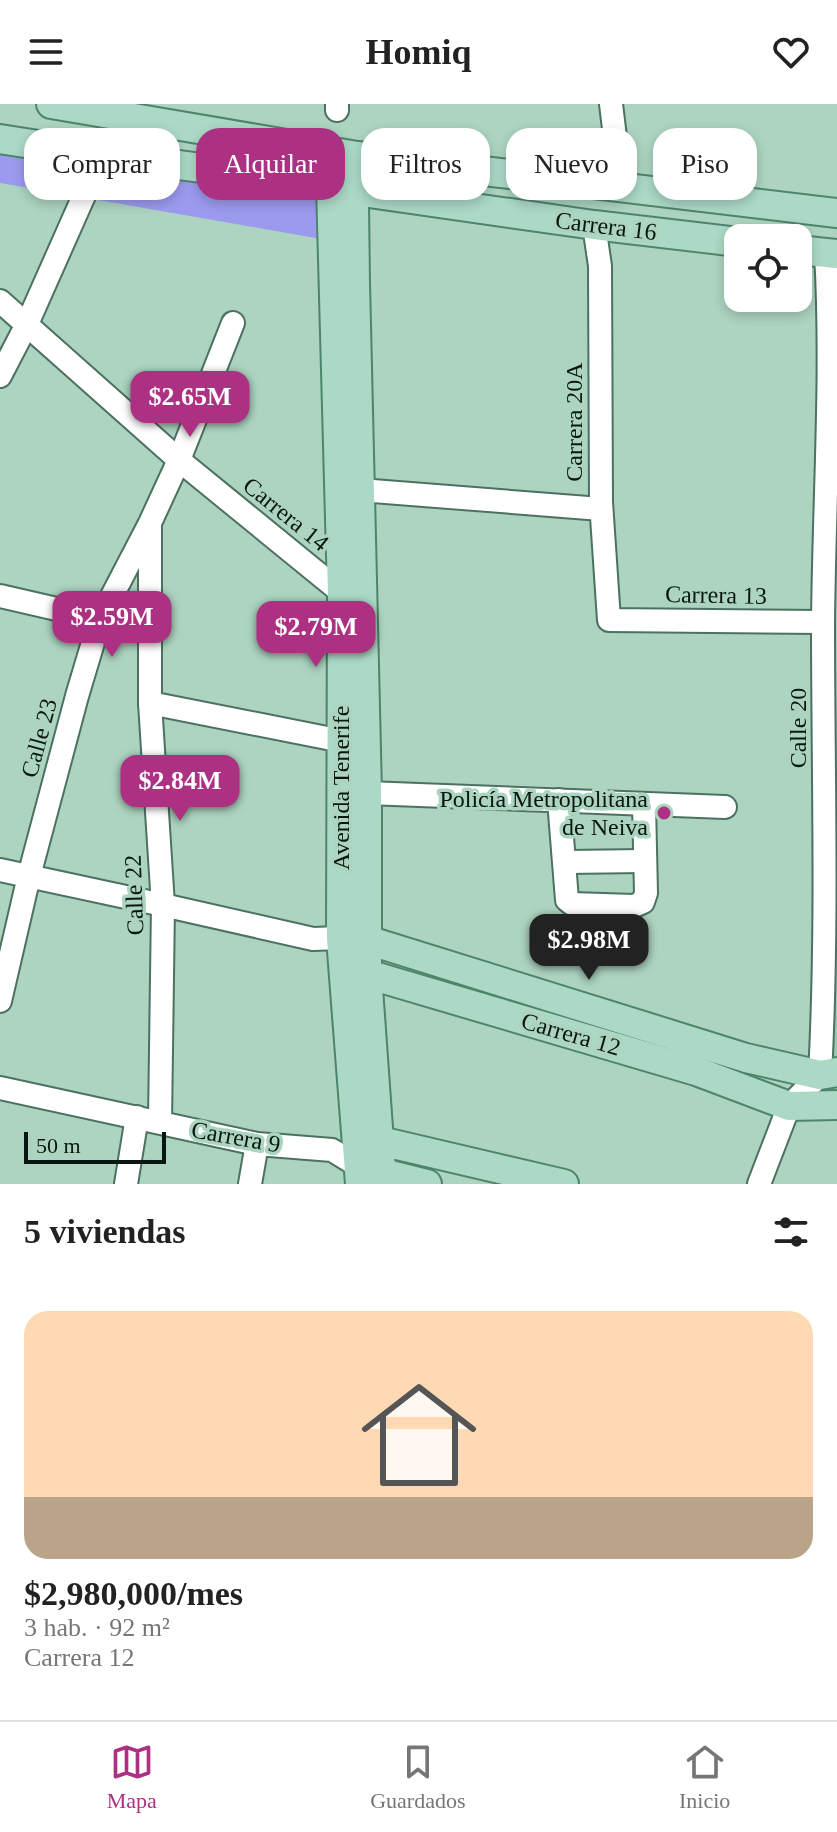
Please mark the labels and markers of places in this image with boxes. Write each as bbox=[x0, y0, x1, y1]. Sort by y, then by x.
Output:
pin: $2.65M bbox=[125, 371, 255, 439]
pin: $2.59M bbox=[47, 591, 177, 659]
pin: $2.79M bbox=[251, 601, 381, 669]
pin: $2.84M bbox=[115, 755, 245, 823]
place label: Policía Metropolitana de Neiva bbox=[439, 786, 648, 840]
marker: Policía Metropolitana de Neiva bbox=[655, 804, 673, 822]
pin: $2.98M bbox=[524, 914, 654, 982]

